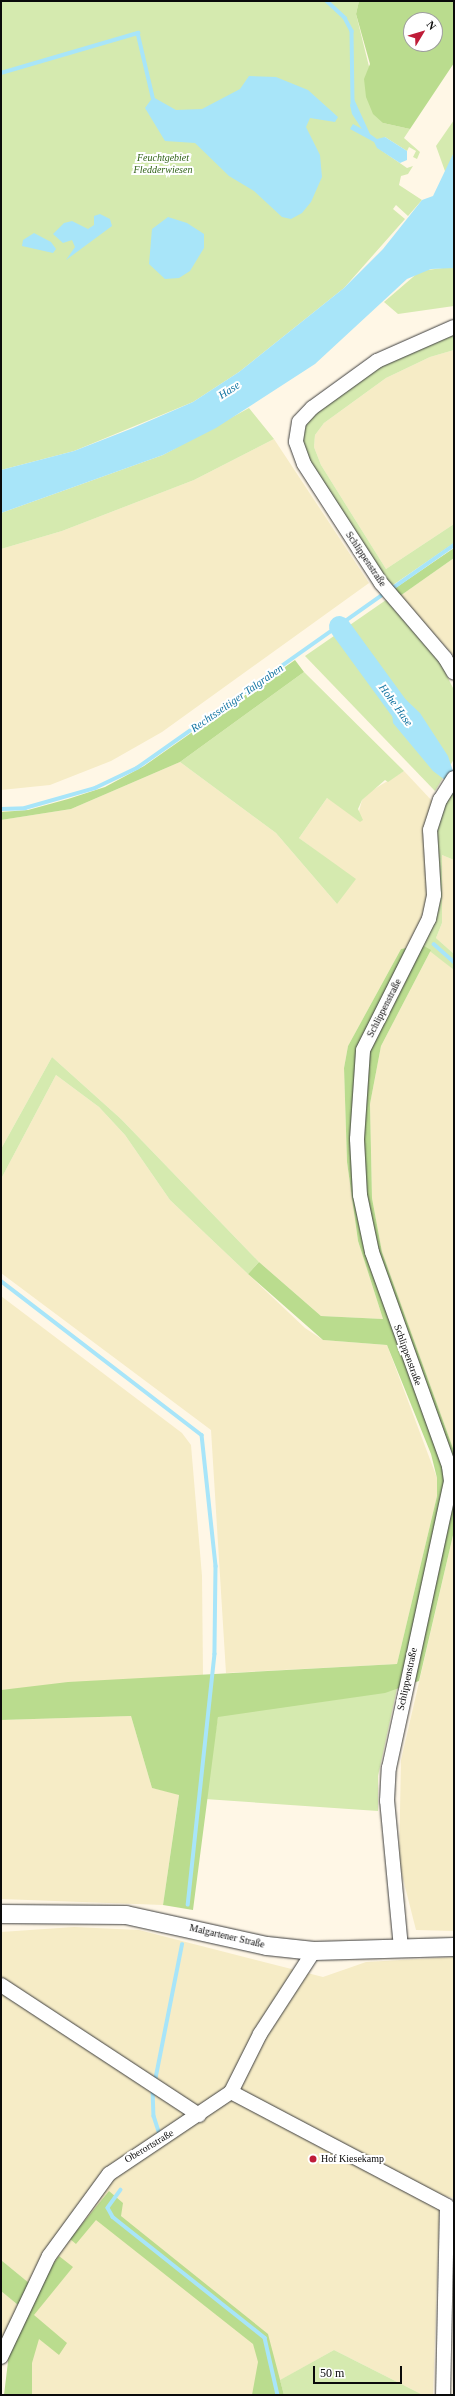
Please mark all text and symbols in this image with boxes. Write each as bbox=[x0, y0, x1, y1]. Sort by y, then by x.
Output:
north arrow bbox=[403, 12, 443, 52]
text: N bbox=[424, 18, 439, 32]
park label: Feuchtgebiet Fledderwiesen bbox=[134, 151, 192, 174]
water label: Hase bbox=[216, 378, 242, 402]
street label: Schlippenstraße bbox=[343, 529, 389, 589]
water label: Rechtsseitiger Talgraben bbox=[188, 661, 286, 735]
water label: Hohe Hase bbox=[376, 681, 416, 729]
street label: Schlippenstraße bbox=[364, 977, 404, 1039]
street label: Schlippenstraße bbox=[391, 1323, 425, 1387]
street label: Schlippenstraße bbox=[394, 1647, 420, 1711]
street label: Malgartener Straße bbox=[188, 1922, 266, 1950]
street label: Oberortstraße bbox=[122, 2127, 176, 2165]
place label: Hof Kiesekamp bbox=[321, 2153, 384, 2165]
marker: Hof Kiesekamp bbox=[308, 2154, 318, 2164]
scale bar bbox=[315, 2358, 404, 2384]
text: 50 m bbox=[320, 2366, 344, 2380]

